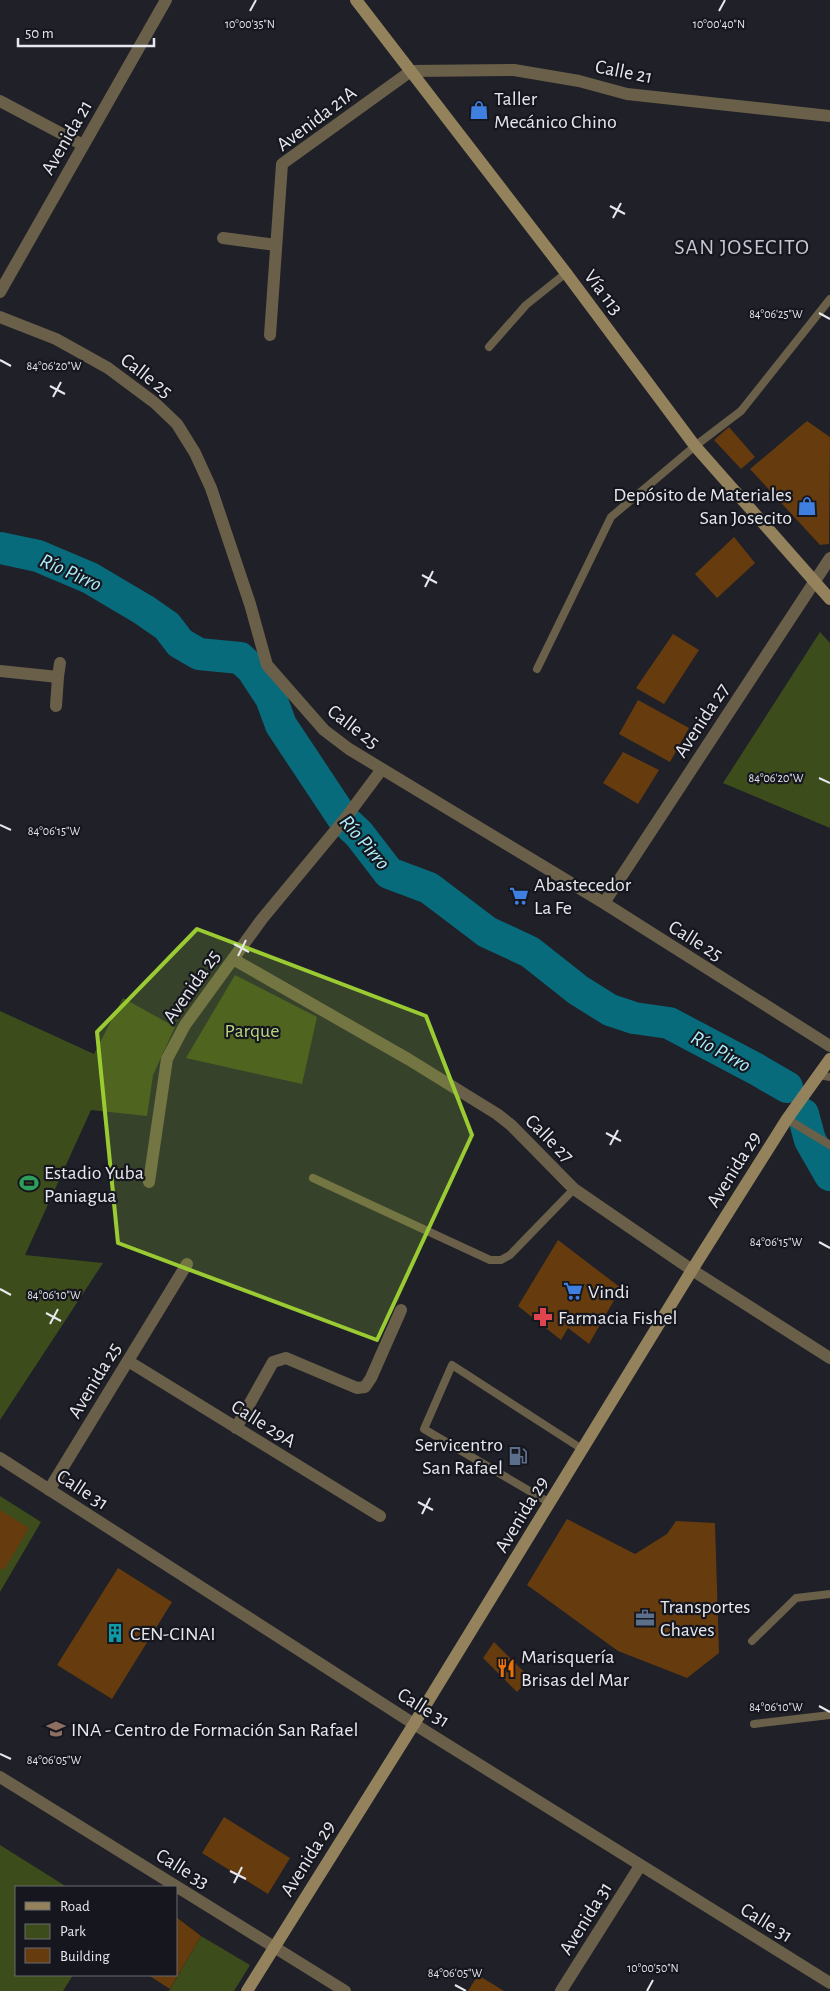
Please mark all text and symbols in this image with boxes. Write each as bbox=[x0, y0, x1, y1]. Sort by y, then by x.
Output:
scale bar bbox=[18, 15, 154, 47]
text: 10°00'35"N bbox=[225, 18, 275, 30]
text: 10°00'40"N bbox=[693, 18, 745, 30]
text: 50 m bbox=[25, 26, 54, 41]
street label: Calle 21 bbox=[593, 57, 654, 87]
street label: Avenida 21A bbox=[273, 82, 361, 155]
place label: Taller Mecánico Chino bbox=[494, 89, 617, 132]
street label: Avenida 21 bbox=[38, 97, 96, 178]
shop icon: Taller Mecánico Chino bbox=[468, 99, 490, 121]
district label: SAN JOSECITO bbox=[674, 236, 810, 258]
street label: Vía 113 bbox=[580, 266, 626, 319]
text: 84°06'25"W bbox=[749, 308, 803, 320]
street label: Calle 25 bbox=[117, 350, 176, 402]
text: 84°06'20"W bbox=[27, 360, 82, 372]
place label: Depósito de Materiales San Josecito bbox=[613, 485, 792, 528]
shop icon: Depósito de Materiales San Josecito bbox=[796, 495, 818, 517]
water label: Río Pirro bbox=[37, 550, 105, 595]
street label: Avenida 27 bbox=[671, 680, 733, 761]
street label: Calle 25 bbox=[324, 701, 383, 753]
text: 84°06'20"W bbox=[749, 772, 804, 784]
water label: Río Pirro bbox=[335, 811, 394, 874]
text: 84°06'15"W bbox=[28, 825, 80, 837]
place label: Abastecedor La Fe bbox=[534, 875, 632, 918]
supermarket icon: Abastecedor La Fe bbox=[508, 885, 530, 907]
street label: Calle 25 bbox=[665, 917, 726, 965]
street label: Avenida 25 bbox=[160, 946, 224, 1027]
park label: Parque bbox=[225, 1021, 279, 1041]
water label: Río Pirro bbox=[687, 1027, 754, 1076]
street label: Calle 27 bbox=[521, 1111, 577, 1167]
street label: Avenida 29 bbox=[703, 1128, 765, 1211]
place label: Estadio Yuba Paniagua bbox=[44, 1163, 144, 1206]
sports icon: Estadio Yuba Paniagua bbox=[18, 1172, 40, 1194]
text: 84°06'15"W bbox=[750, 1236, 802, 1248]
supermarket icon: Vindi bbox=[562, 1280, 584, 1302]
place label: Vindi bbox=[588, 1282, 630, 1302]
text: 84°06'10"W bbox=[27, 1289, 81, 1301]
pharmacy icon: Farmacia Fishel bbox=[532, 1306, 554, 1328]
place label: Farmacia Fishel bbox=[558, 1308, 677, 1328]
street label: Avenida 25 bbox=[65, 1339, 125, 1422]
street label: Calle 29A bbox=[228, 1396, 300, 1452]
place label: Servicentro San Rafael bbox=[415, 1435, 503, 1478]
fuel station icon: Servicentro San Rafael bbox=[507, 1445, 529, 1467]
street label: Calle 31 bbox=[53, 1466, 112, 1514]
street label: Avenida 29 bbox=[491, 1473, 552, 1556]
place label: Transportes Chaves bbox=[660, 1597, 751, 1640]
office icon: Transportes Chaves bbox=[634, 1607, 656, 1629]
building icon: CEN-CINAI bbox=[104, 1622, 126, 1644]
place label: CEN-CINAI bbox=[130, 1624, 216, 1644]
place label: Marisquería Brisas del Mar bbox=[521, 1647, 630, 1690]
restaurant icon: Marisquería Brisas del Mar bbox=[495, 1657, 517, 1679]
street label: Calle 31 bbox=[394, 1684, 453, 1731]
text: 84°06'10"W bbox=[749, 1701, 803, 1713]
school or university icon: INA - Centro de Formación San Rafael bbox=[45, 1718, 67, 1740]
place label: INA - Centro de Formación San Rafael bbox=[71, 1720, 358, 1740]
text: 84°06'05"W bbox=[27, 1754, 82, 1766]
street label: Avenida 29 bbox=[277, 1817, 339, 1900]
street label: Calle 33 bbox=[152, 1845, 213, 1893]
street label: Avenida 31 bbox=[556, 1879, 616, 1958]
legend bbox=[15, 1886, 178, 1976]
text: Road bbox=[60, 1899, 90, 1914]
street label: Calle 31 bbox=[737, 1899, 796, 1946]
text: Park bbox=[60, 1924, 86, 1939]
text: Building bbox=[60, 1949, 110, 1964]
text: 10°00'50"N bbox=[627, 1962, 679, 1974]
text: 84°06'05"W bbox=[428, 1967, 483, 1979]

